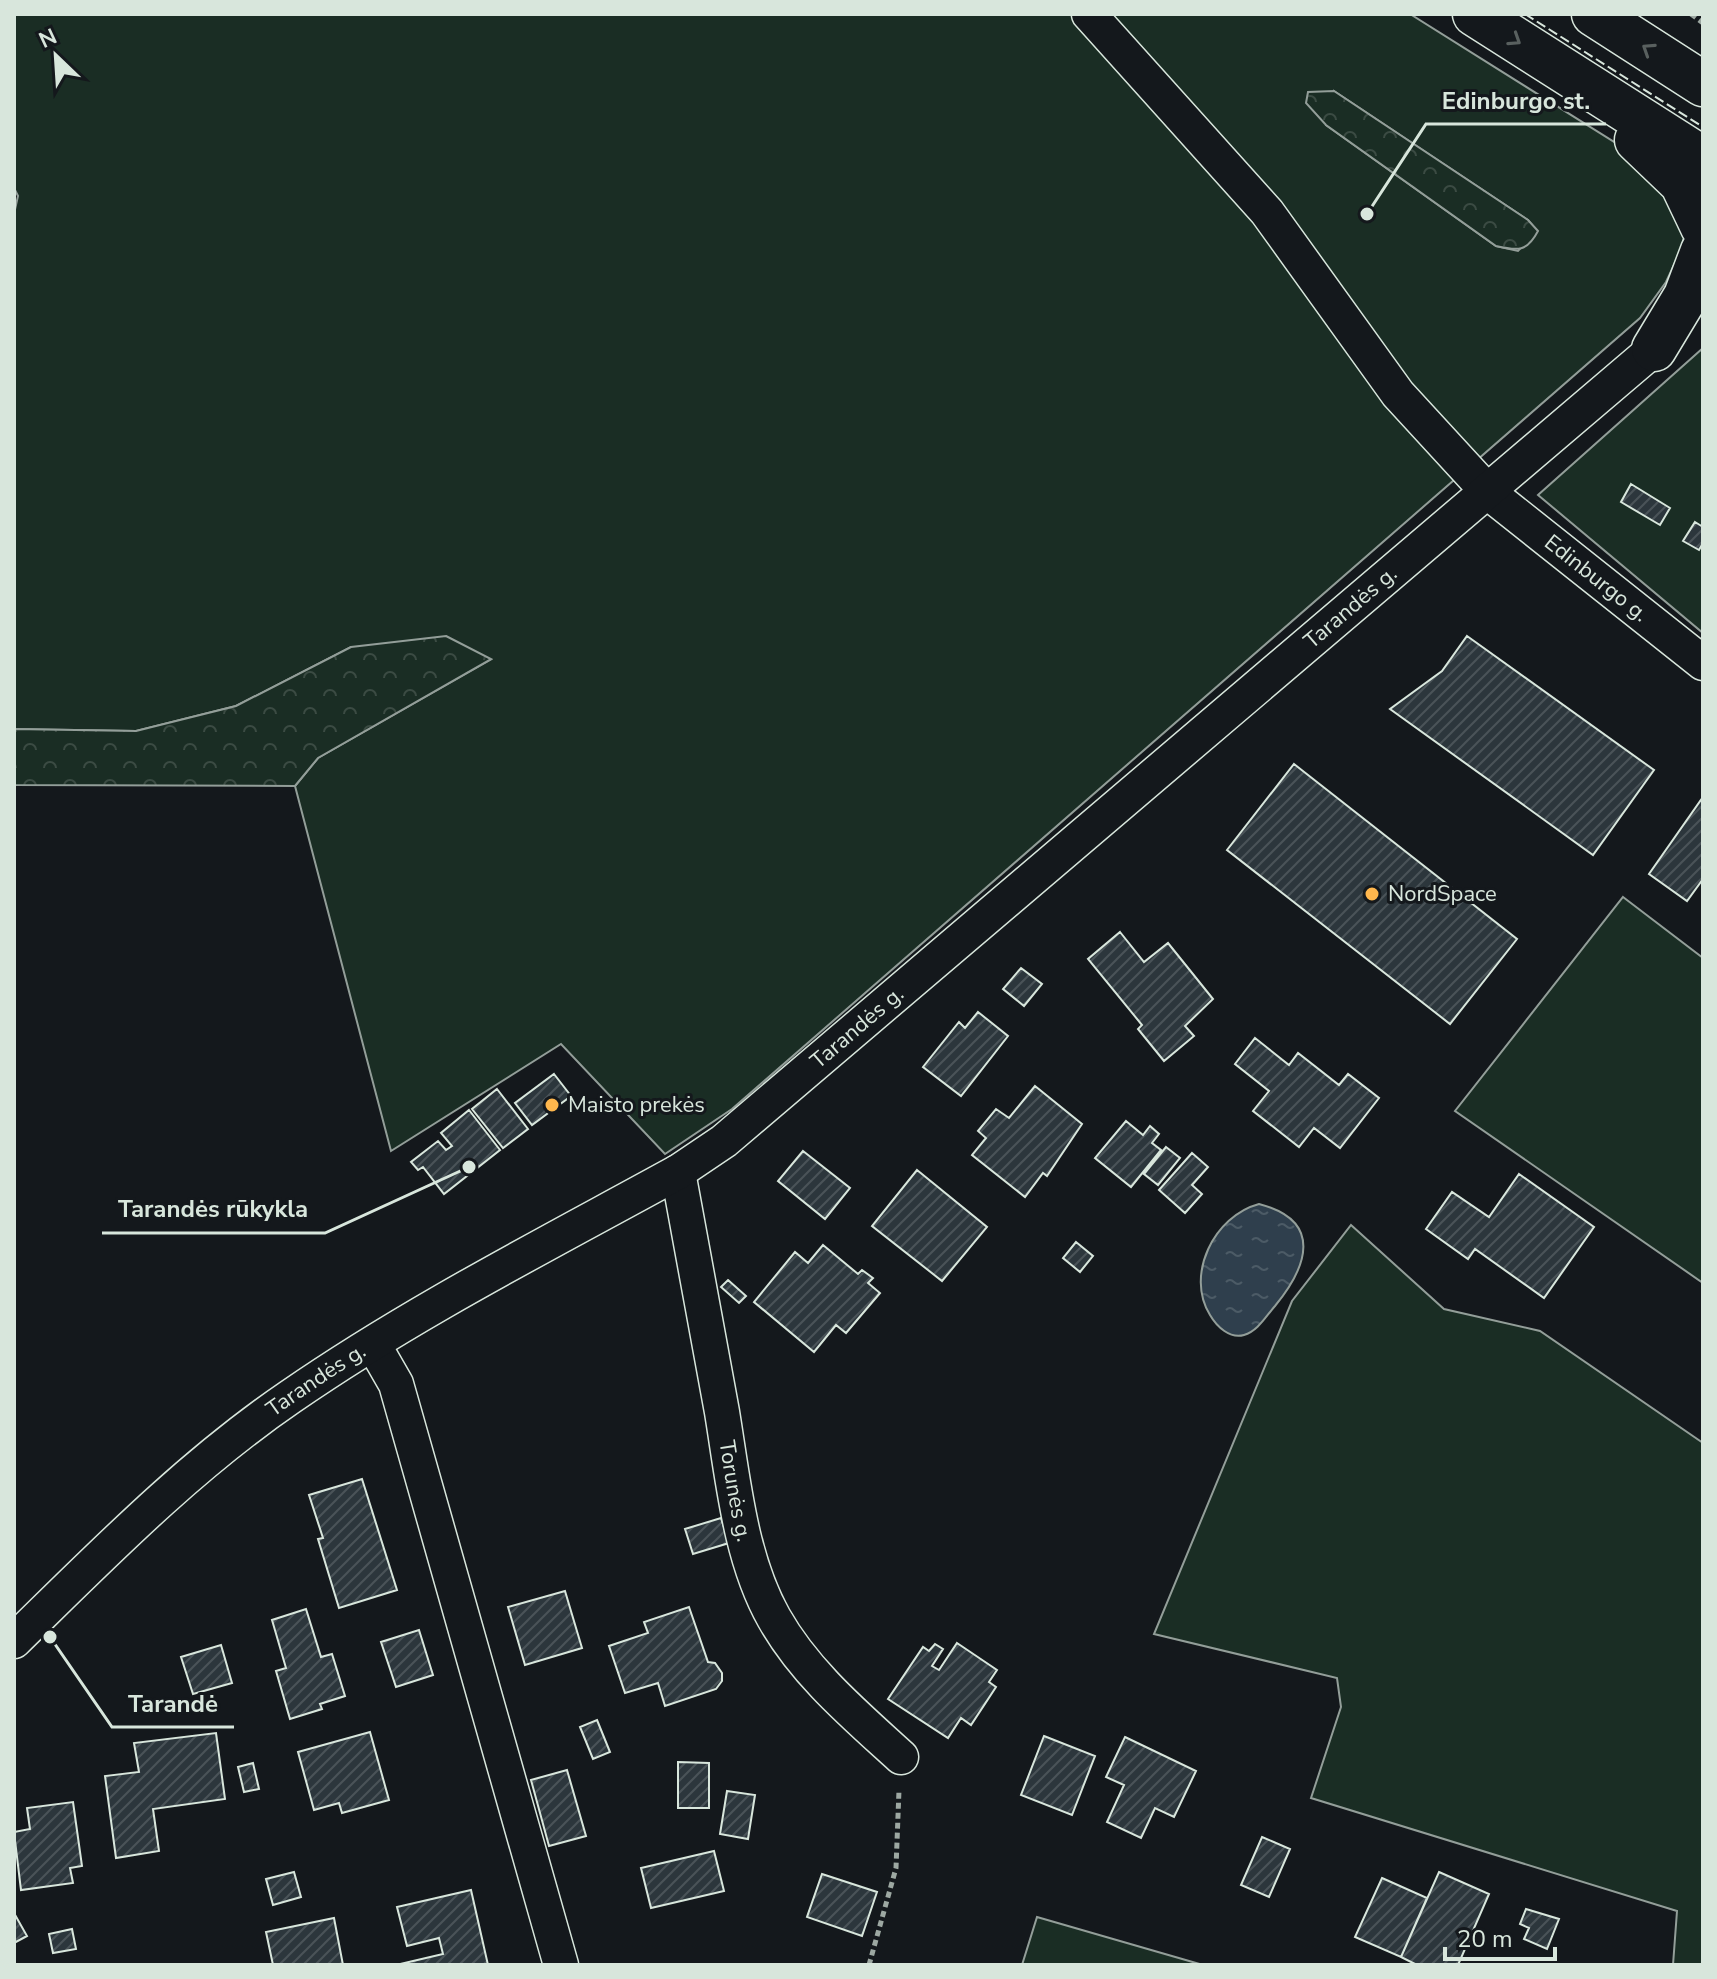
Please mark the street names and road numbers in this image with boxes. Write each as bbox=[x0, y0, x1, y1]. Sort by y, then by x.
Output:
street label: Edinburgo g. bbox=[1538, 528, 1655, 629]
street label: Tarandės g. bbox=[1297, 559, 1404, 656]
street label: Tarandės g. bbox=[804, 979, 910, 1076]
street label: Tarandės g. bbox=[260, 1336, 372, 1424]
street label: Torunės g. bbox=[712, 1438, 759, 1545]

